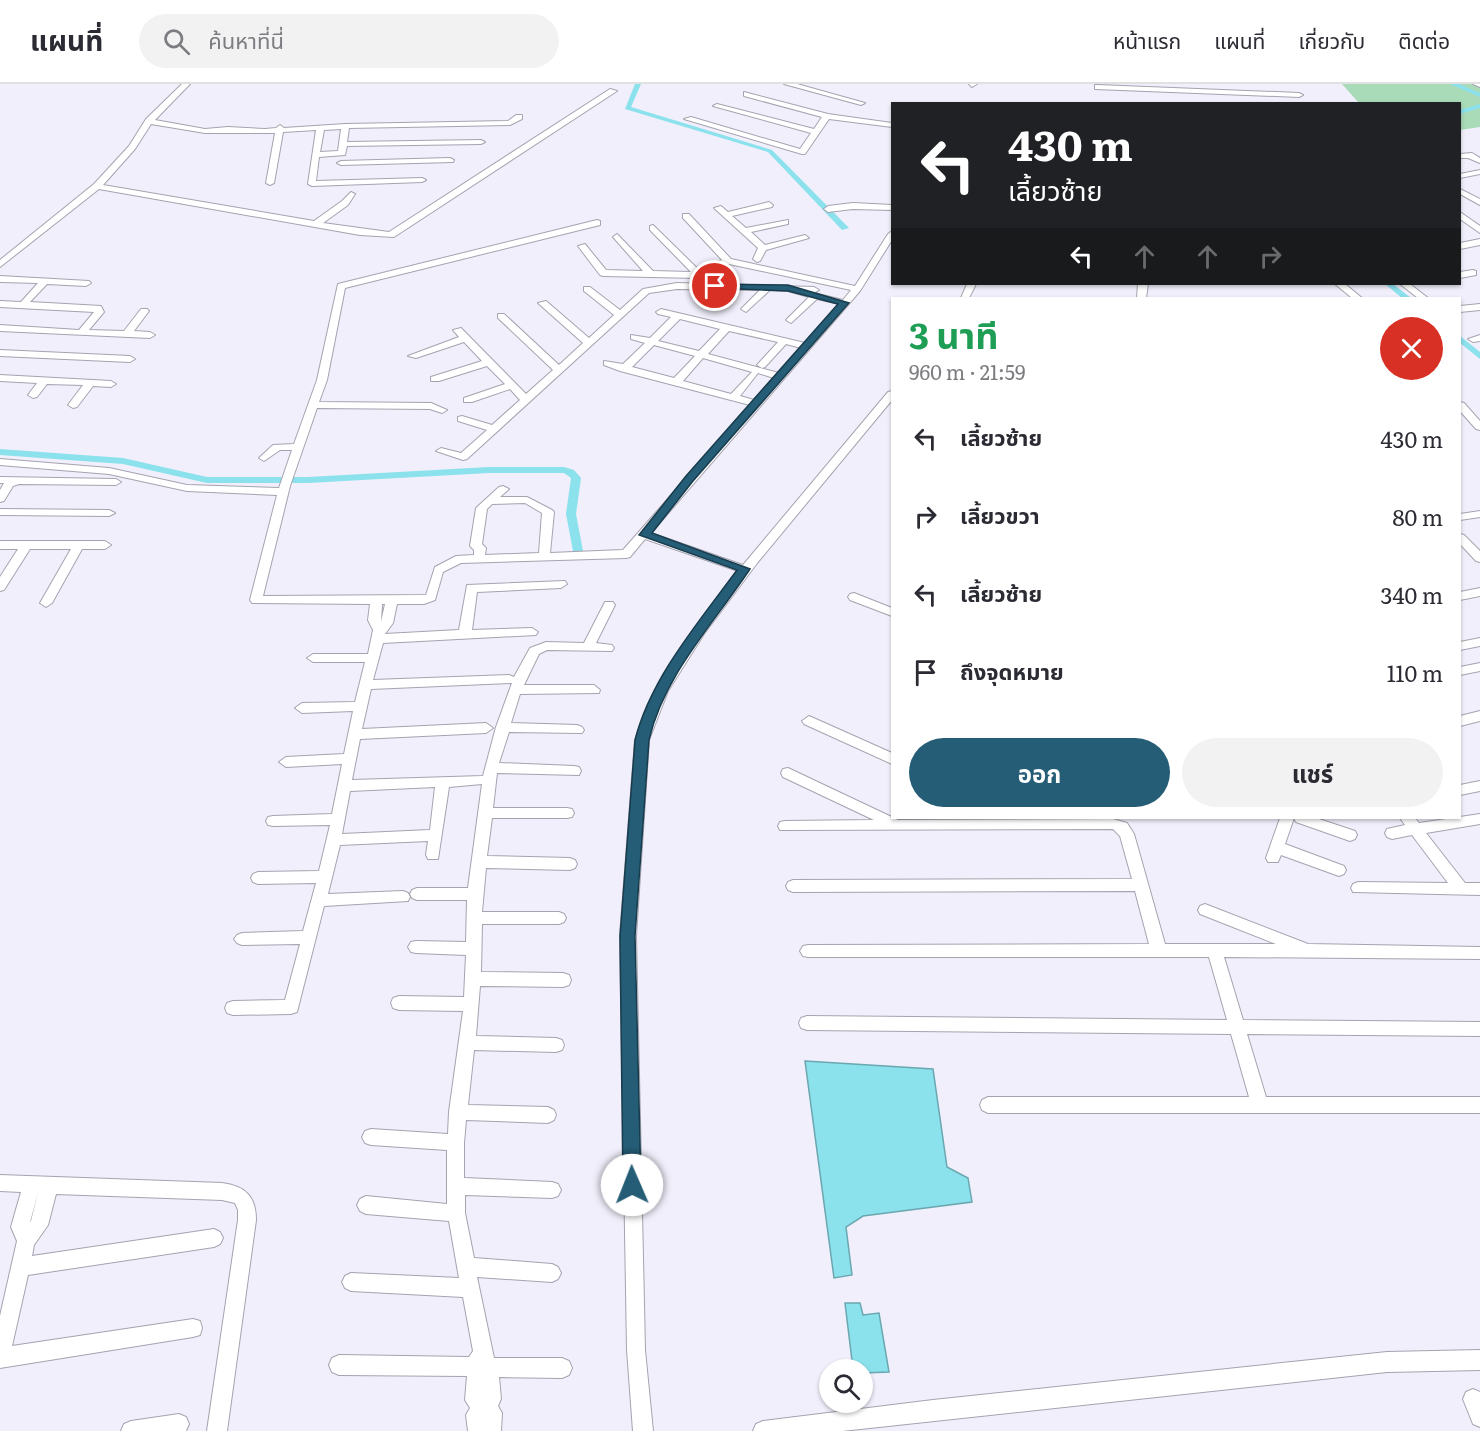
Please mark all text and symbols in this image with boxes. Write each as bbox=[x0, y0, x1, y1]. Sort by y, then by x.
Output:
search box bbox=[139, 14, 559, 68]
text: แผนที่ bbox=[30, 18, 103, 60]
text: ค้นหาที่นี่ bbox=[208, 23, 284, 56]
text: หน้าแรก bbox=[1113, 24, 1181, 55]
text: แผนที่ bbox=[1214, 24, 1265, 55]
text: เกี่ยวกับ bbox=[1298, 24, 1365, 55]
text: ติดต่อ bbox=[1398, 24, 1450, 55]
icon: search bbox=[160, 25, 193, 58]
text: 430 m bbox=[1008, 112, 1133, 174]
icon: left bbox=[909, 126, 987, 204]
text: เลี้ยวซ้าย bbox=[1008, 169, 1102, 209]
icon: left bbox=[1065, 240, 1098, 273]
icon: ahead bbox=[1128, 240, 1161, 273]
icon: ahead bbox=[1191, 240, 1224, 273]
icon: right bbox=[1254, 240, 1287, 273]
pin bbox=[689, 260, 740, 311]
icon: arrive bbox=[698, 269, 731, 302]
text: 3 นาที bbox=[909, 307, 998, 360]
button: close bbox=[1380, 317, 1443, 380]
text: 960 m · 21:59 bbox=[909, 356, 1025, 386]
text: เลี้ยวซ้าย bbox=[960, 420, 1042, 453]
icon: left bbox=[909, 422, 942, 455]
text: 430 m bbox=[1380, 422, 1443, 455]
text: เลี้ยวขวา bbox=[960, 498, 1040, 531]
icon: right bbox=[909, 500, 942, 533]
text: 80 m bbox=[1392, 500, 1443, 533]
text: เลี้ยวซ้าย bbox=[960, 576, 1042, 609]
icon: left bbox=[909, 578, 942, 611]
text: 340 m bbox=[1381, 578, 1443, 611]
text: ถึงจุดหมาย bbox=[960, 654, 1064, 687]
icon: arrive bbox=[909, 656, 942, 689]
text: 110 m bbox=[1387, 656, 1443, 689]
button: ออก bbox=[909, 738, 1170, 807]
button: แชร์ bbox=[1182, 738, 1443, 807]
position arrow bbox=[600, 1153, 664, 1217]
map controls bbox=[819, 1359, 873, 1413]
button: search bbox=[819, 1359, 873, 1413]

